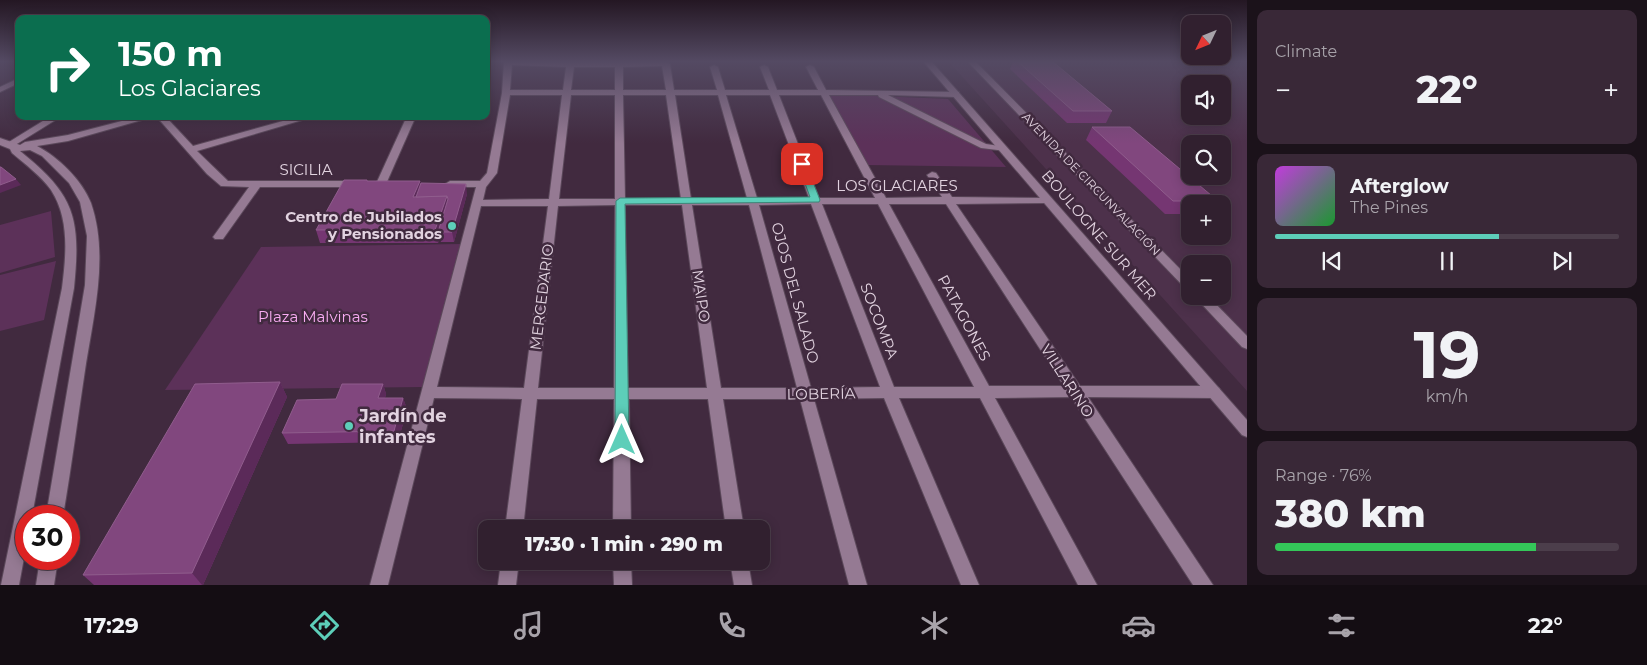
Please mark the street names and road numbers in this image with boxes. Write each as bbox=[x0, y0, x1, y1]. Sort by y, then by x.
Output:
street label: AVENIDA DE CIRCUNVALACIÓN bbox=[1019, 109, 1164, 258]
street label: SICILIA bbox=[279, 160, 333, 179]
street label: BOULOGNE SUR MER bbox=[1038, 166, 1161, 304]
street label: LOS GLACIARES bbox=[836, 176, 958, 195]
street label: OJOS DEL SALADO bbox=[767, 220, 823, 366]
street label: MERCEDARIO bbox=[526, 243, 557, 351]
street label: MAIPO bbox=[688, 268, 715, 323]
street label: PATAGONES bbox=[934, 272, 995, 364]
street label: SOCOMPA bbox=[856, 280, 903, 362]
street label: VILLARINO bbox=[1037, 341, 1098, 421]
street label: LOBERÍA bbox=[786, 383, 856, 404]

